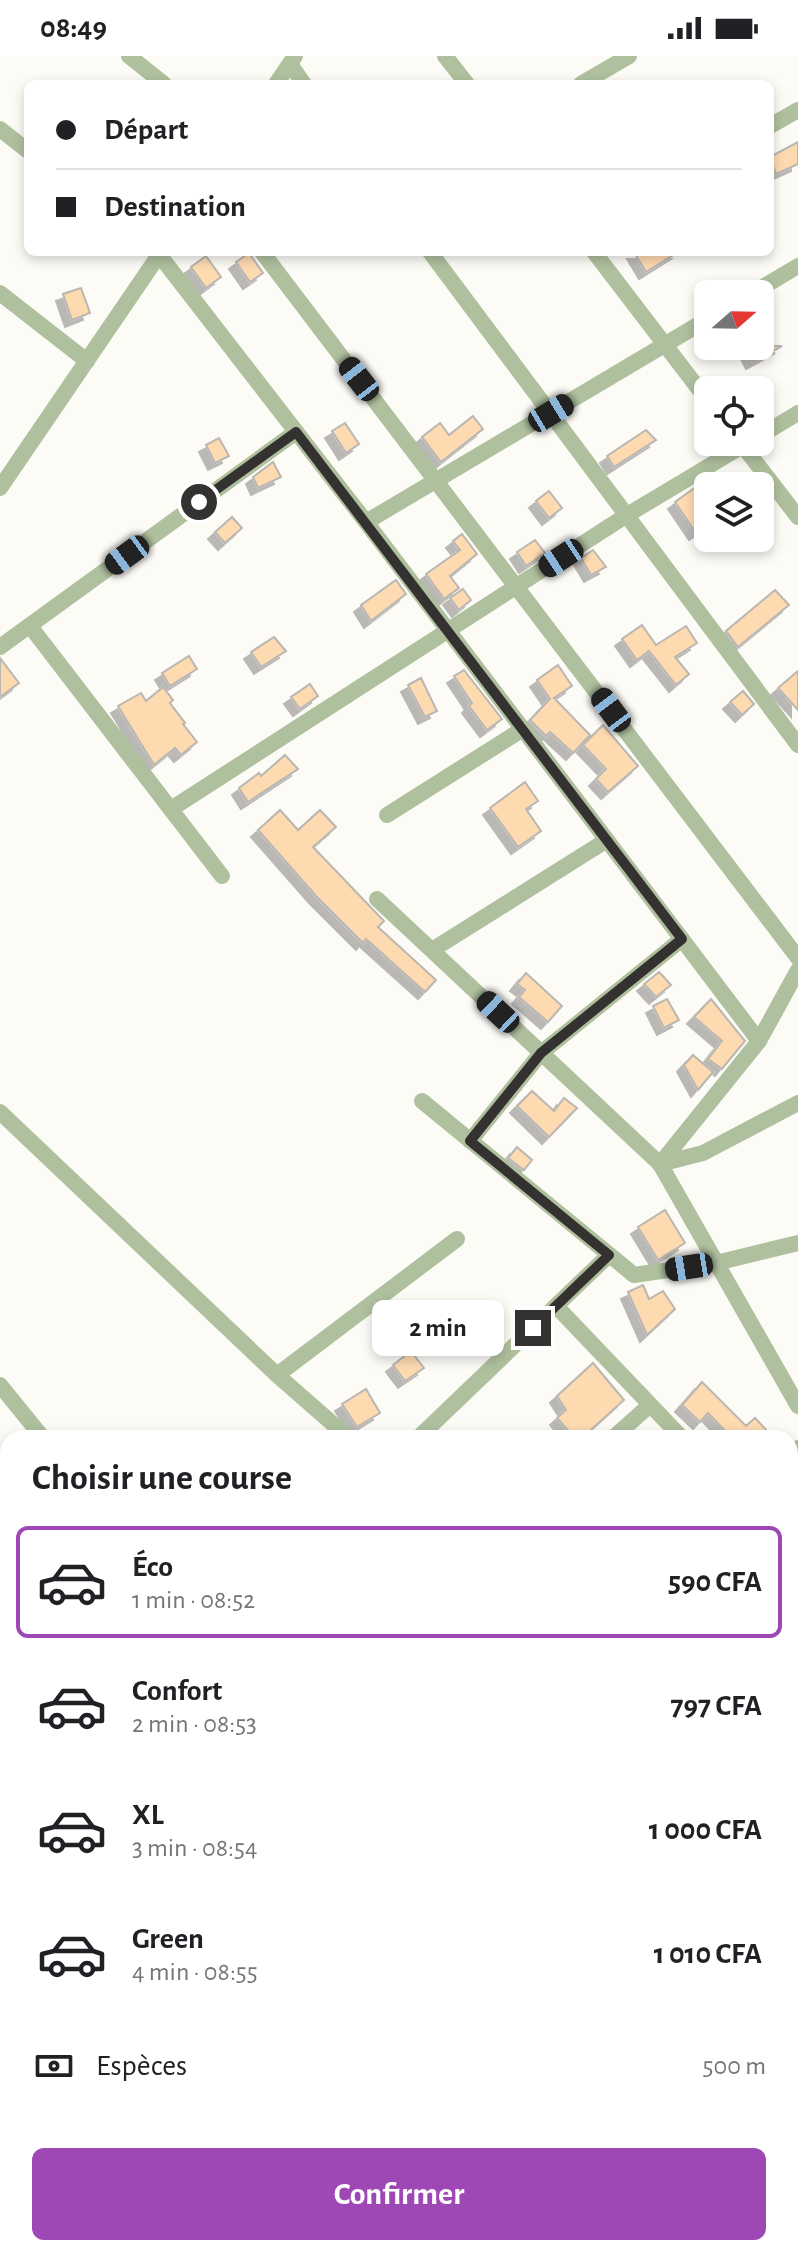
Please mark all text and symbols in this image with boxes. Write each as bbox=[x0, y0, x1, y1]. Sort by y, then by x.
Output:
text: 08:49 bbox=[40, 13, 107, 43]
text: Départ bbox=[104, 115, 188, 145]
text: Destination bbox=[104, 192, 246, 222]
north arrow bbox=[694, 280, 774, 360]
map controls bbox=[694, 280, 774, 552]
car bbox=[335, 353, 383, 405]
button: locate bbox=[694, 376, 774, 456]
car bbox=[524, 390, 578, 436]
button: layers bbox=[694, 472, 774, 552]
route start bbox=[181, 484, 217, 520]
car bbox=[101, 531, 153, 579]
car bbox=[534, 535, 588, 581]
car bbox=[587, 684, 635, 736]
car bbox=[472, 987, 524, 1037]
car bbox=[663, 1251, 715, 1283]
callout: 2 min bbox=[373, 1300, 505, 1356]
route end bbox=[515, 1310, 551, 1346]
text: 2 min bbox=[409, 1315, 467, 1341]
text: Choisir une course bbox=[32, 1460, 292, 1496]
icon: car bbox=[36, 1546, 108, 1618]
text: Éco bbox=[132, 1552, 173, 1582]
text: 590 CFA bbox=[668, 1567, 762, 1597]
text: 1 min · 08:52 bbox=[132, 1587, 255, 1613]
icon: car bbox=[36, 1670, 108, 1742]
text: Confort bbox=[132, 1676, 222, 1706]
text: 797 CFA bbox=[671, 1691, 762, 1721]
text: 2 min · 08:53 bbox=[132, 1711, 257, 1737]
icon: car bbox=[36, 1794, 108, 1866]
text: XL bbox=[132, 1800, 164, 1830]
text: 1 000 CFA bbox=[649, 1815, 762, 1845]
text: 3 min · 08:54 bbox=[132, 1835, 257, 1861]
icon: car bbox=[36, 1918, 108, 1990]
text: Green bbox=[132, 1924, 204, 1954]
text: 1 010 CFA bbox=[654, 1939, 762, 1969]
text: 4 min · 08:55 bbox=[132, 1959, 258, 1985]
icon: cash bbox=[32, 2044, 76, 2088]
text: Espèces bbox=[96, 2051, 187, 2081]
text: 500 m bbox=[703, 2053, 766, 2079]
button: Confirmer bbox=[32, 2148, 766, 2240]

